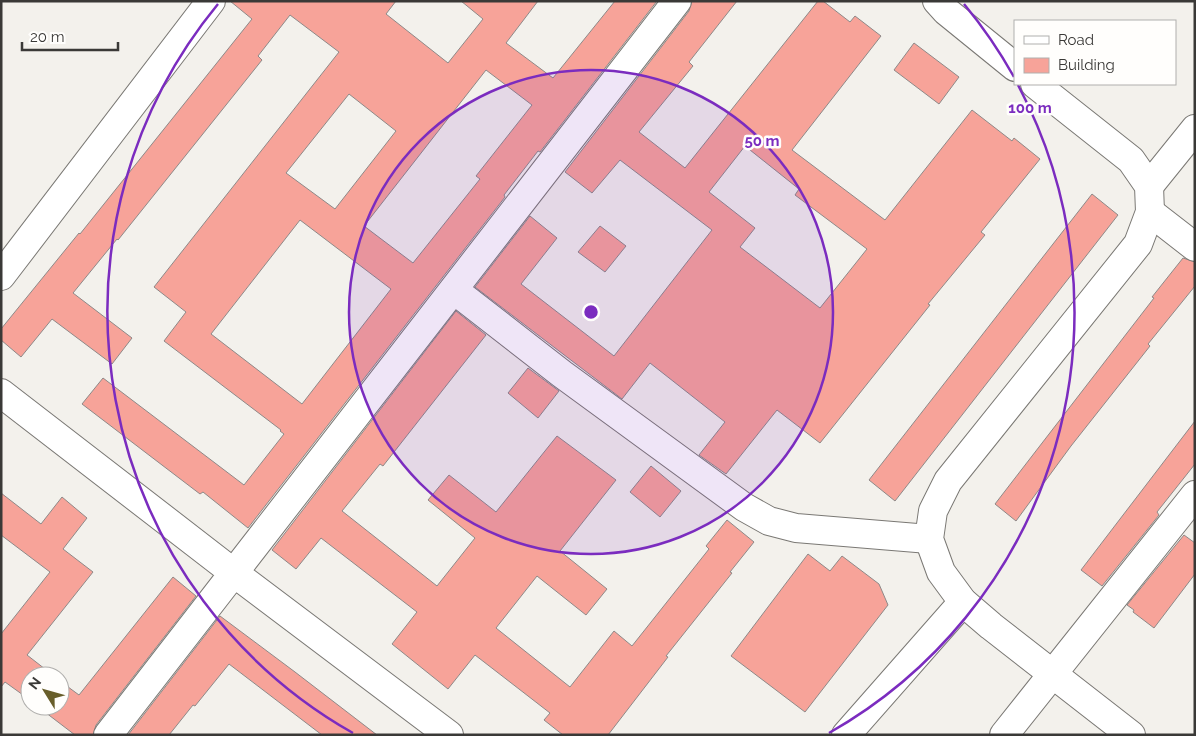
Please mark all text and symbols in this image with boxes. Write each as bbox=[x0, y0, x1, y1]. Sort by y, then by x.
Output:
scale bar bbox=[22, 20, 119, 52]
legend bbox=[1014, 20, 1176, 85]
text: 20 m bbox=[30, 28, 65, 46]
text: Road bbox=[1058, 31, 1094, 49]
text: Building bbox=[1058, 56, 1115, 74]
text: 100 m bbox=[1008, 99, 1052, 117]
text: 50 m bbox=[744, 132, 780, 150]
centre of rings bbox=[582, 303, 600, 321]
north arrow bbox=[20, 666, 70, 716]
text: N bbox=[25, 674, 44, 692]

